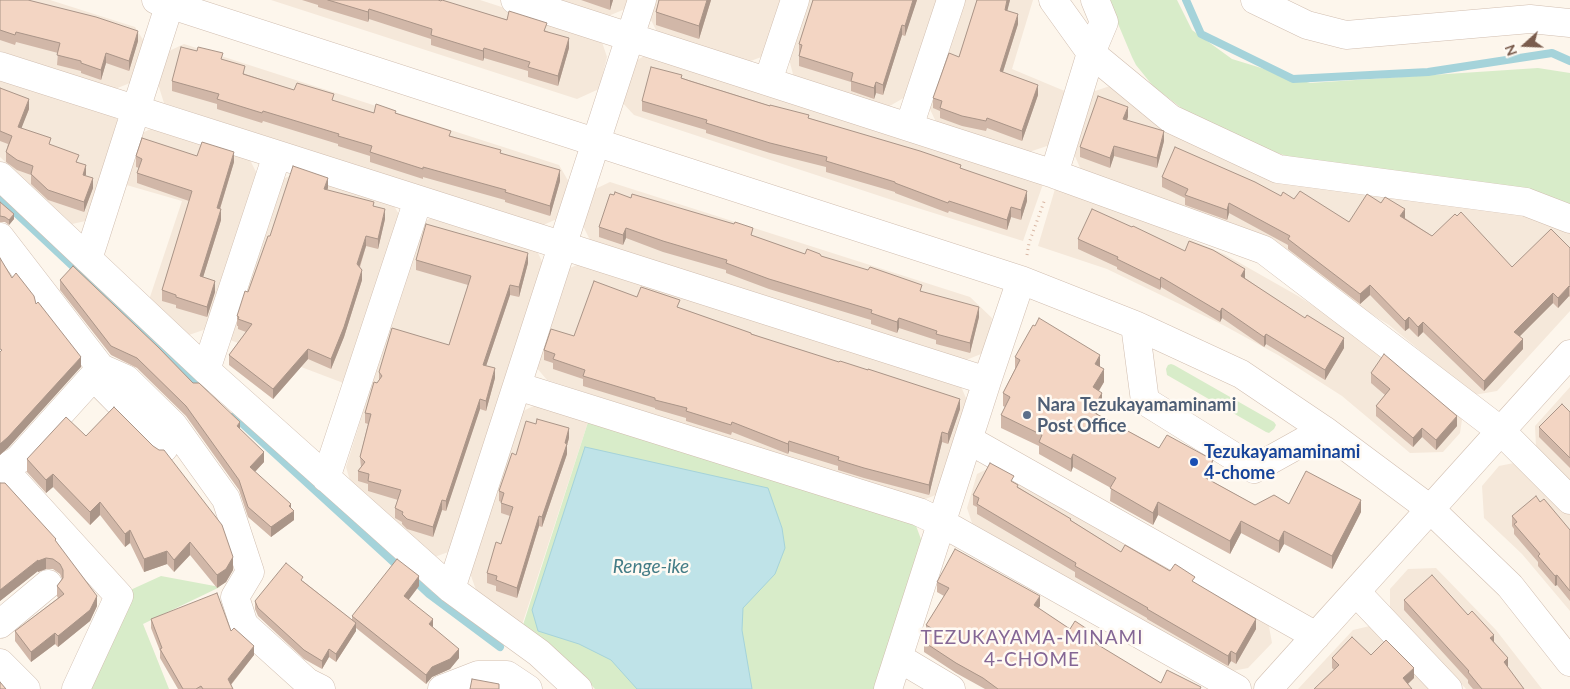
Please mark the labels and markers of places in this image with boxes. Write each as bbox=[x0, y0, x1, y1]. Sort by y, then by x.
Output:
place label: Nara Tezukayamaminami Post Office bbox=[1037, 394, 1236, 436]
marker: Nara Tezukayamaminami Post Office bbox=[1021, 409, 1033, 421]
place label: Tezukayamaminami 4-chome bbox=[1204, 441, 1360, 484]
marker: Tezukayamaminami 4-chome bbox=[1188, 456, 1200, 468]

